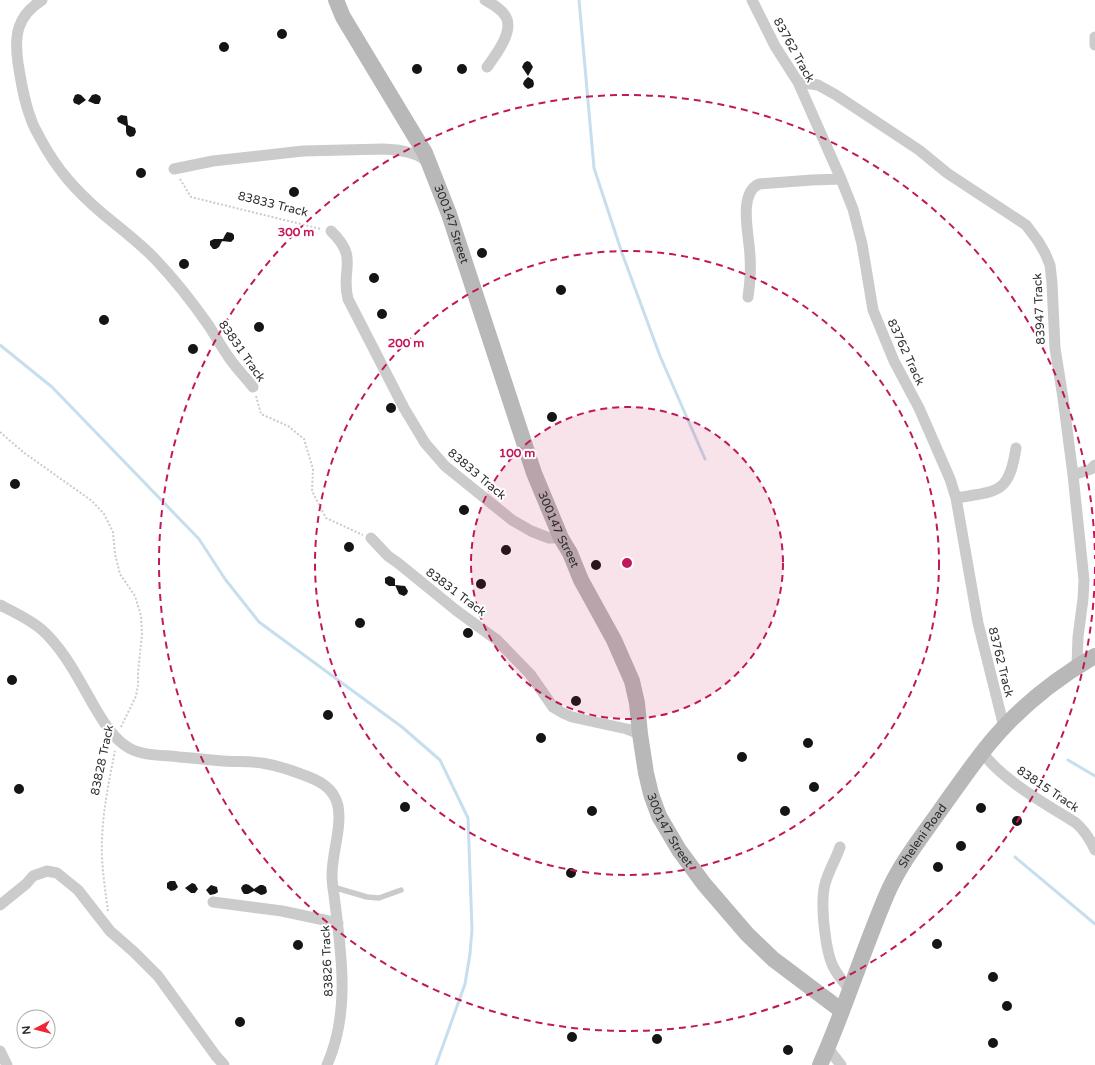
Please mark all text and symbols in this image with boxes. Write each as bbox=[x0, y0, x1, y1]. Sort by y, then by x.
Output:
street label: 83762 Track bbox=[771, 15, 818, 85]
street label: 300147 Street bbox=[431, 182, 472, 266]
street label: 83833 Track bbox=[237, 189, 310, 220]
text: 300 m bbox=[278, 225, 314, 239]
street label: 83947 Track bbox=[1030, 272, 1048, 345]
street label: 83762 Track bbox=[885, 317, 928, 388]
street label: 83831 Track bbox=[216, 318, 269, 385]
text: 200 m bbox=[388, 336, 424, 350]
street label: 83833 Track bbox=[445, 446, 509, 503]
text: 100 m bbox=[499, 446, 535, 460]
street label: 300147 Street bbox=[535, 489, 582, 570]
centre of rings bbox=[620, 556, 634, 570]
street label: 83831 Track bbox=[423, 565, 489, 619]
street label: 83762 Track bbox=[986, 626, 1017, 699]
street label: 83828 Track bbox=[88, 723, 116, 797]
street label: 83815 Track bbox=[1014, 763, 1082, 815]
street label: 300147 Street bbox=[644, 791, 696, 870]
street label: Sheleni Road bbox=[895, 801, 950, 870]
street label: 83826 Track bbox=[318, 924, 336, 997]
north arrow bbox=[16, 1009, 56, 1049]
text: N bbox=[20, 1025, 34, 1035]

